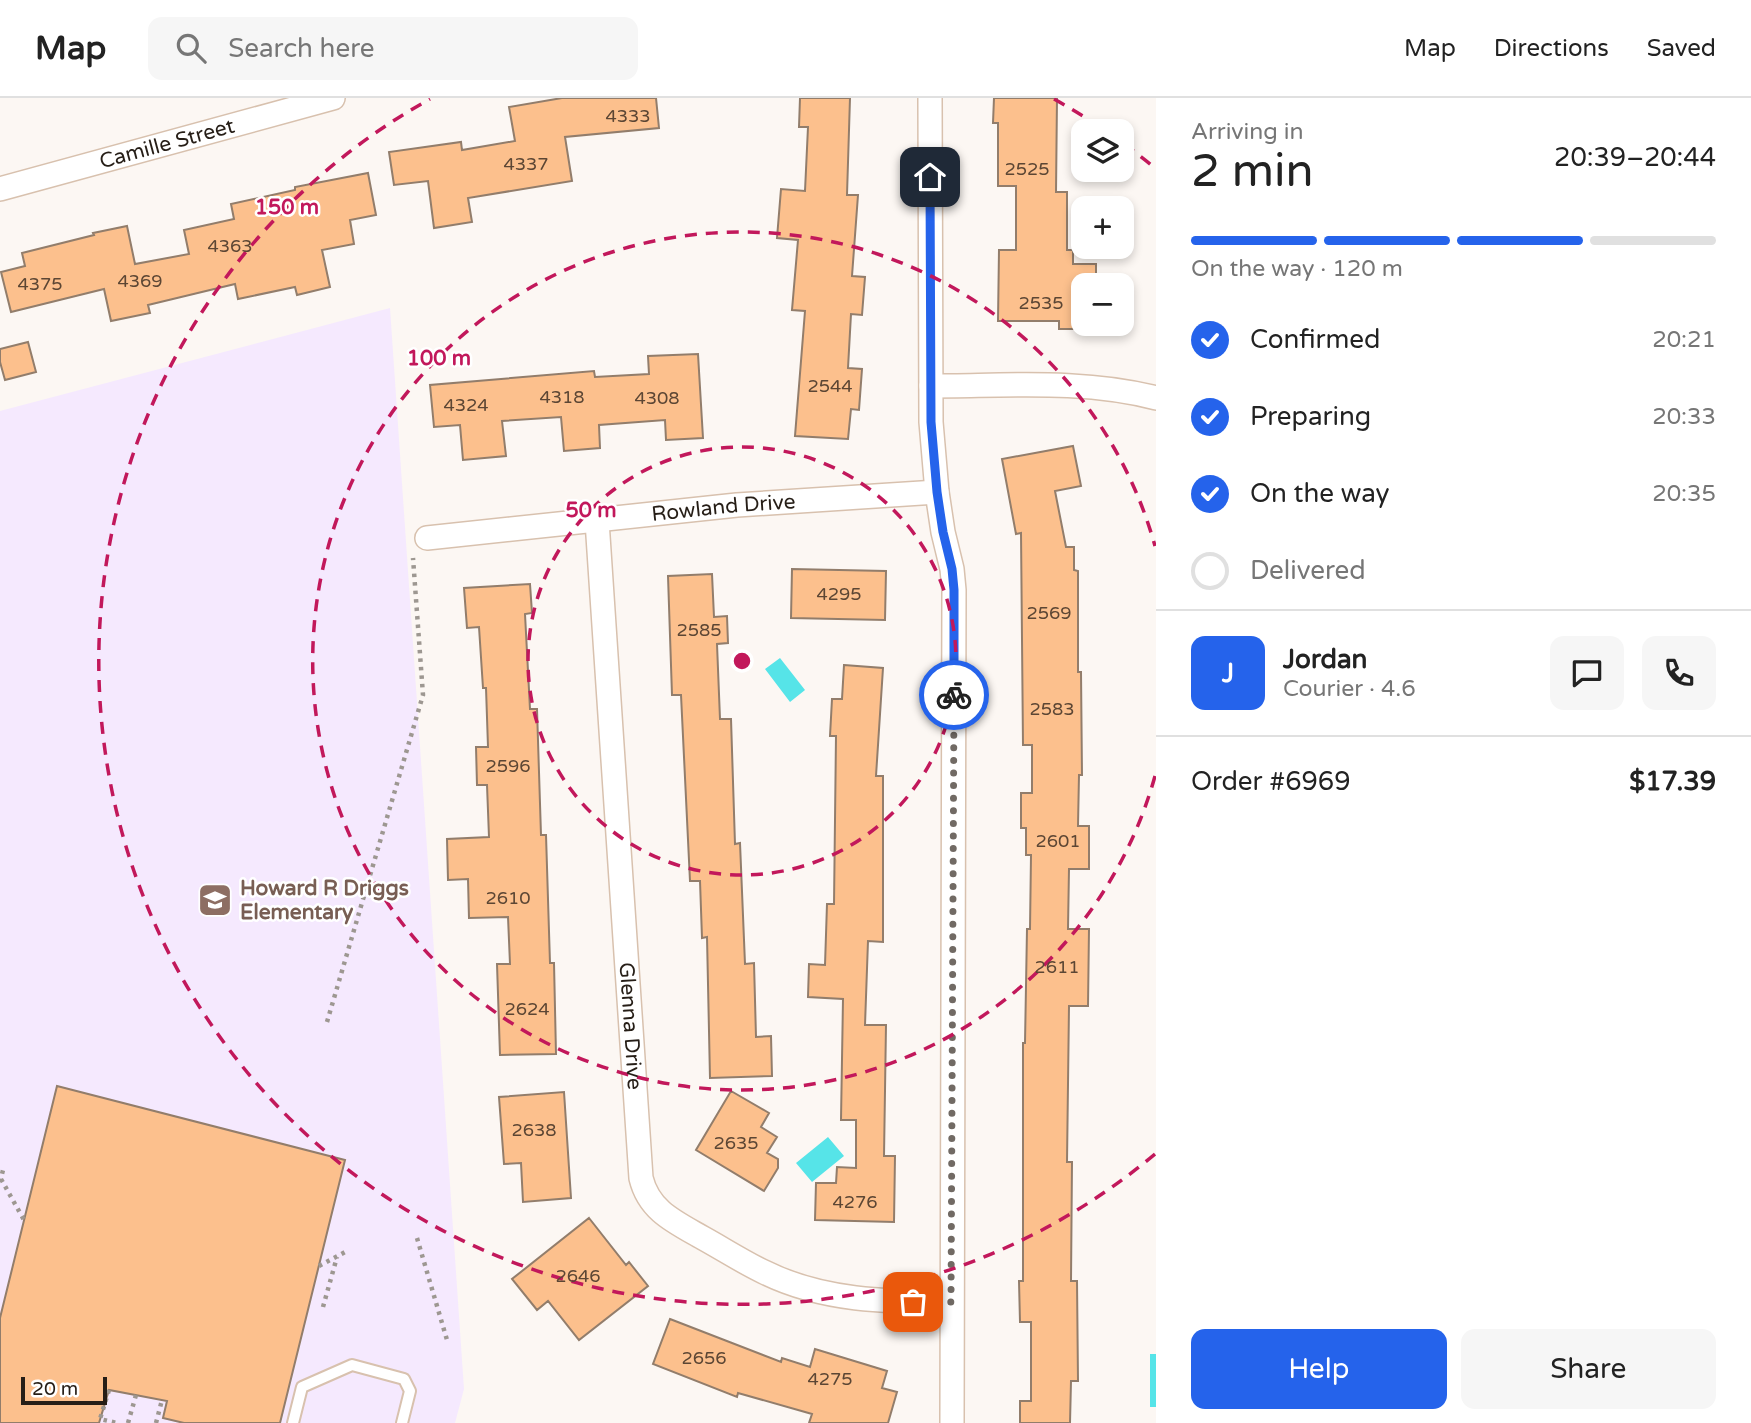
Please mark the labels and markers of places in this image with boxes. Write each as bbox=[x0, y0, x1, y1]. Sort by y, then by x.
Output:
pin bbox=[900, 147, 960, 207]
centre of rings bbox=[730, 649, 754, 673]
place label: Howard R Driggs Elementary bbox=[240, 876, 409, 925]
school or university icon: Howard R Driggs Elementary bbox=[196, 881, 234, 919]
pin bbox=[883, 1272, 943, 1332]

